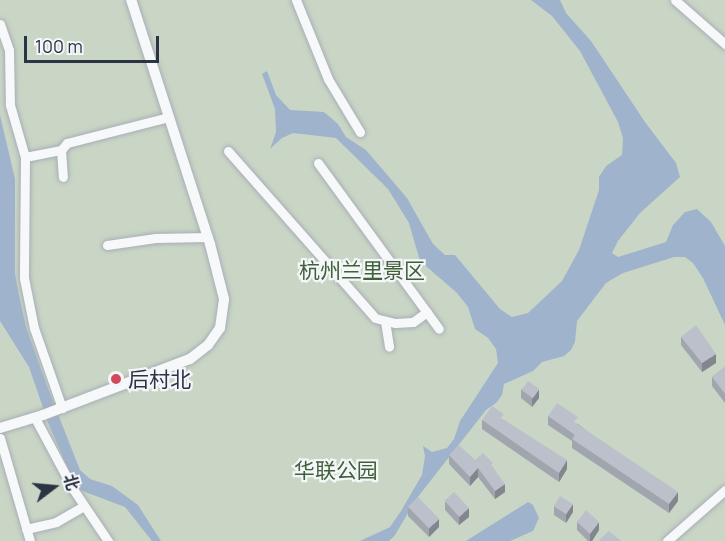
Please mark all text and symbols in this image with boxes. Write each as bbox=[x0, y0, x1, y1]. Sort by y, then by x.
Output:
scale bar bbox=[27, 24, 162, 62]
text: 100 m bbox=[35, 34, 83, 58]
park label: 杭州兰里景区 bbox=[299, 257, 425, 283]
place label: 后村北 bbox=[128, 366, 191, 392]
marker: 后村北 bbox=[109, 372, 123, 386]
north arrow bbox=[24, 457, 84, 517]
park label: 华联公园 bbox=[294, 457, 378, 483]
text: 北 bbox=[59, 471, 84, 493]

